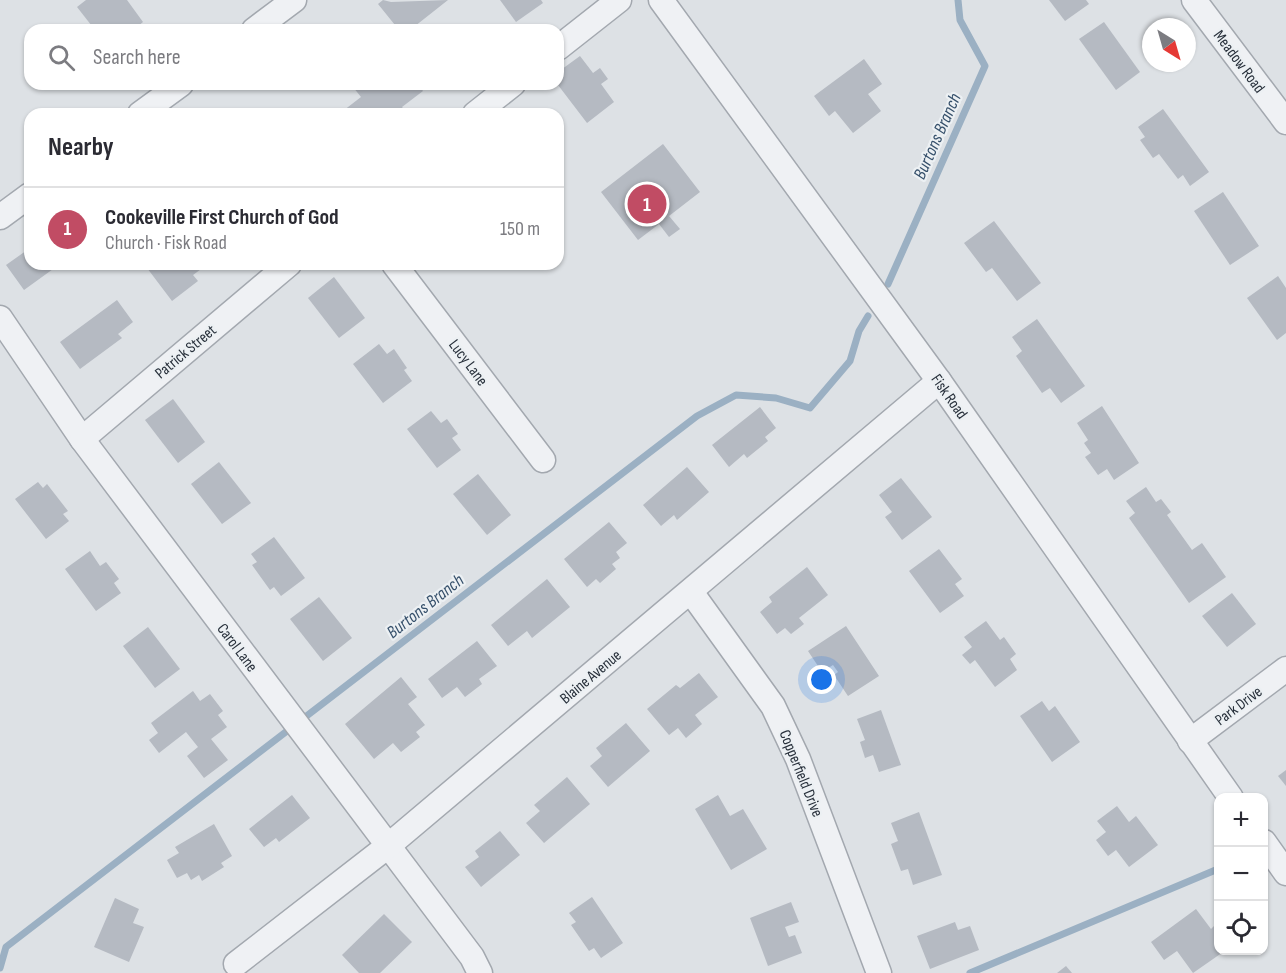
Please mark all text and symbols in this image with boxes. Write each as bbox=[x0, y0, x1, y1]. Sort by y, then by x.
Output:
north arrow bbox=[1142, 18, 1196, 72]
search box bbox=[24, 24, 564, 90]
street label: Meadow Road bbox=[1209, 27, 1269, 97]
icon: search bbox=[45, 41, 78, 74]
text: Search here bbox=[93, 44, 180, 71]
water label: Burtons Branch bbox=[909, 90, 966, 182]
text: Nearby bbox=[48, 132, 114, 163]
pin: 1 bbox=[628, 182, 666, 226]
text: Cookeville First Church of God bbox=[105, 204, 339, 231]
text: 1 bbox=[64, 217, 71, 241]
text: 150 m bbox=[500, 217, 540, 241]
text: Church · Fisk Road bbox=[105, 231, 227, 255]
street label: Patrick Street bbox=[152, 321, 220, 383]
street label: Lucy Lane bbox=[444, 336, 491, 390]
street label: Fisk Road bbox=[927, 371, 971, 423]
water label: Burtons Branch bbox=[383, 570, 468, 643]
street label: Carol Lane bbox=[213, 620, 261, 676]
street label: Blaine Avenue bbox=[556, 646, 625, 708]
your location bbox=[807, 665, 836, 694]
street label: Park Drive bbox=[1212, 682, 1266, 730]
street label: Copperfield Drive bbox=[775, 727, 827, 820]
map controls bbox=[1214, 793, 1268, 955]
button: + bbox=[1214, 793, 1268, 847]
button: − bbox=[1214, 847, 1268, 901]
button: locate bbox=[1214, 901, 1268, 955]

